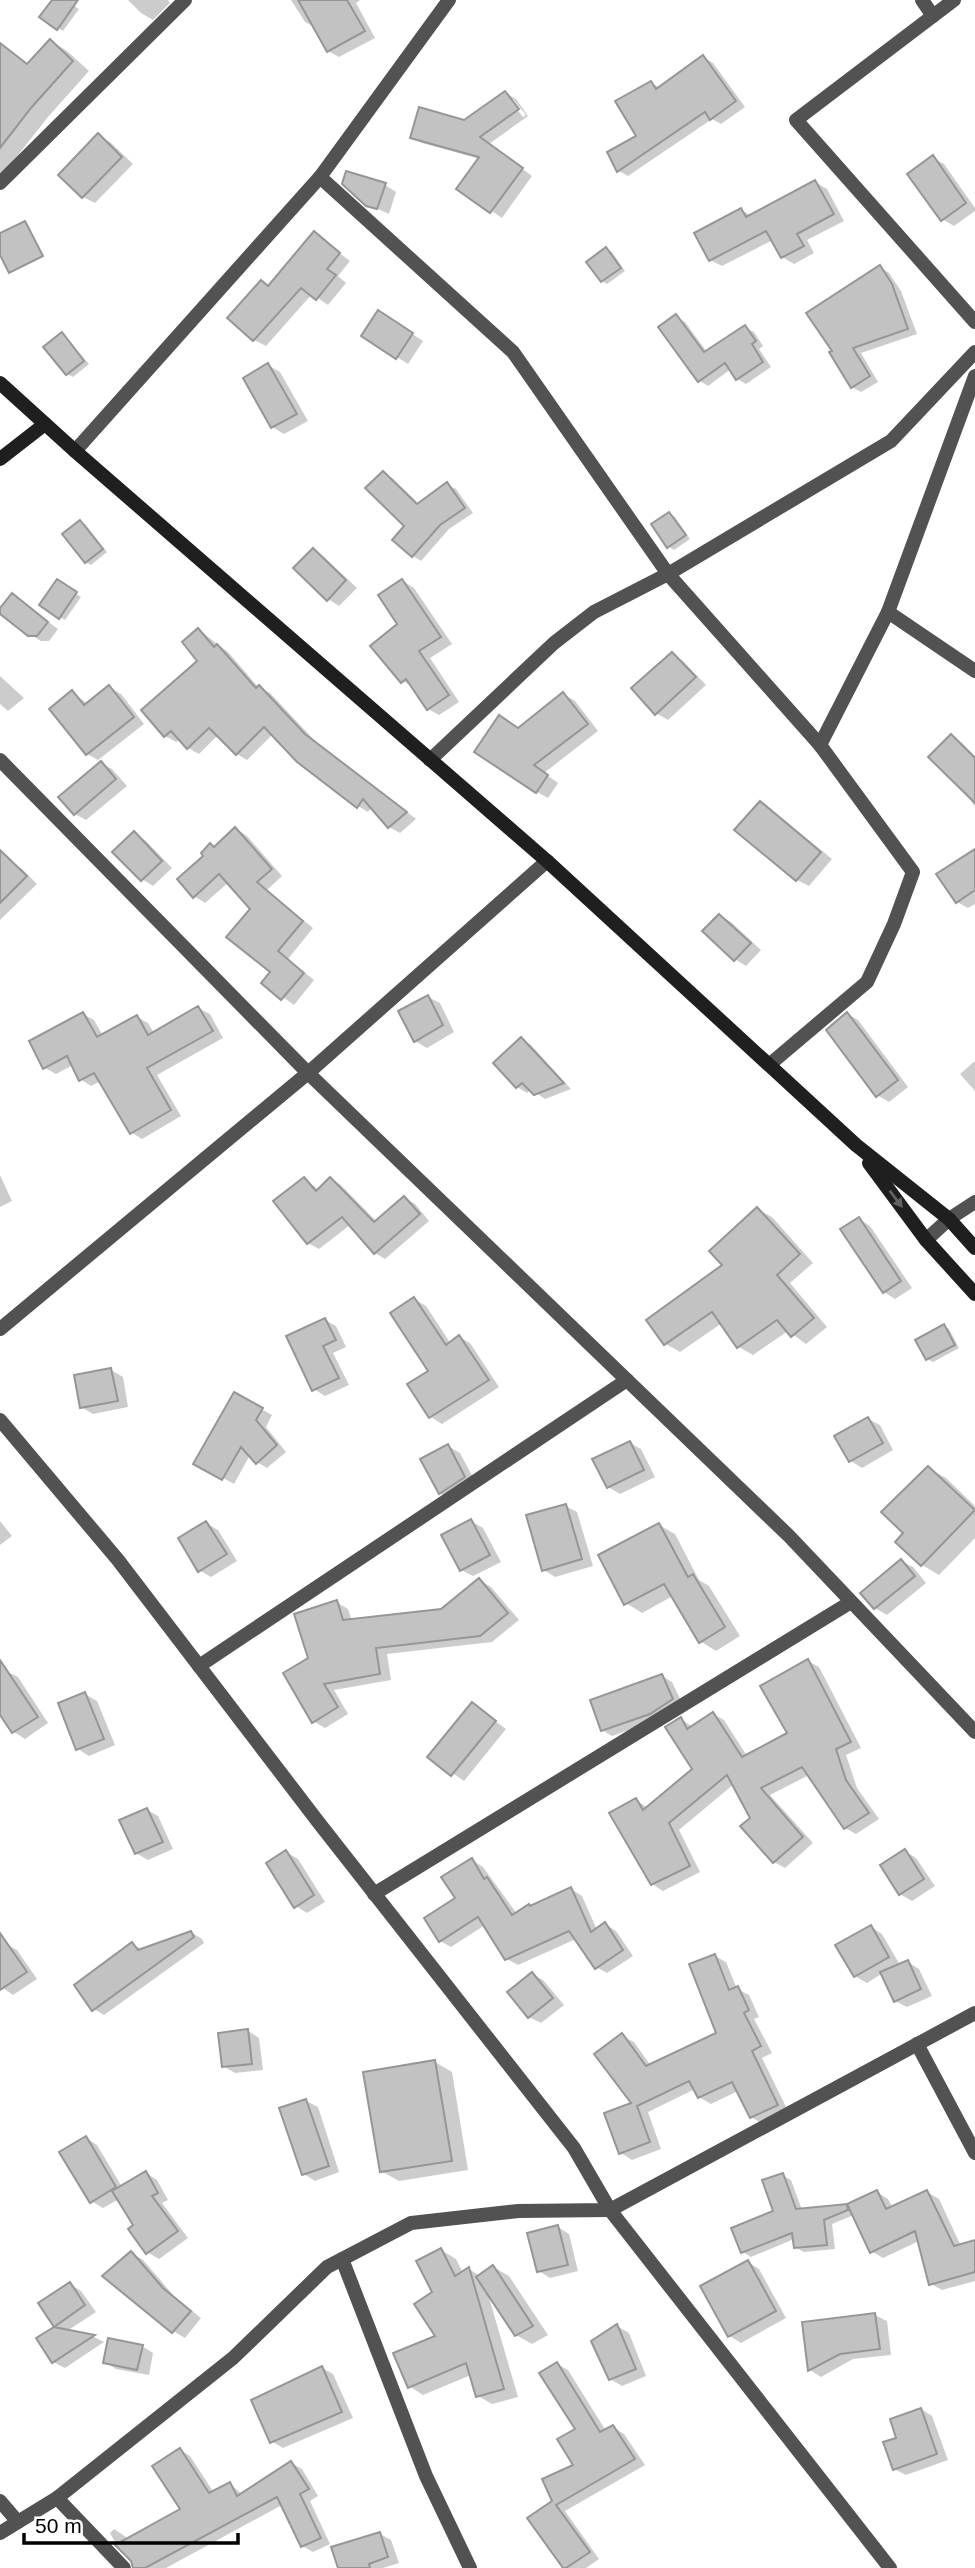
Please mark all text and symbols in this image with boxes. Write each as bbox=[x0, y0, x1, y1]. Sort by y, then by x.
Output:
one-way arrow bbox=[889, 1190, 904, 1208]
scale bar bbox=[24, 2502, 238, 2546]
text: 50 m bbox=[35, 2514, 82, 2537]

